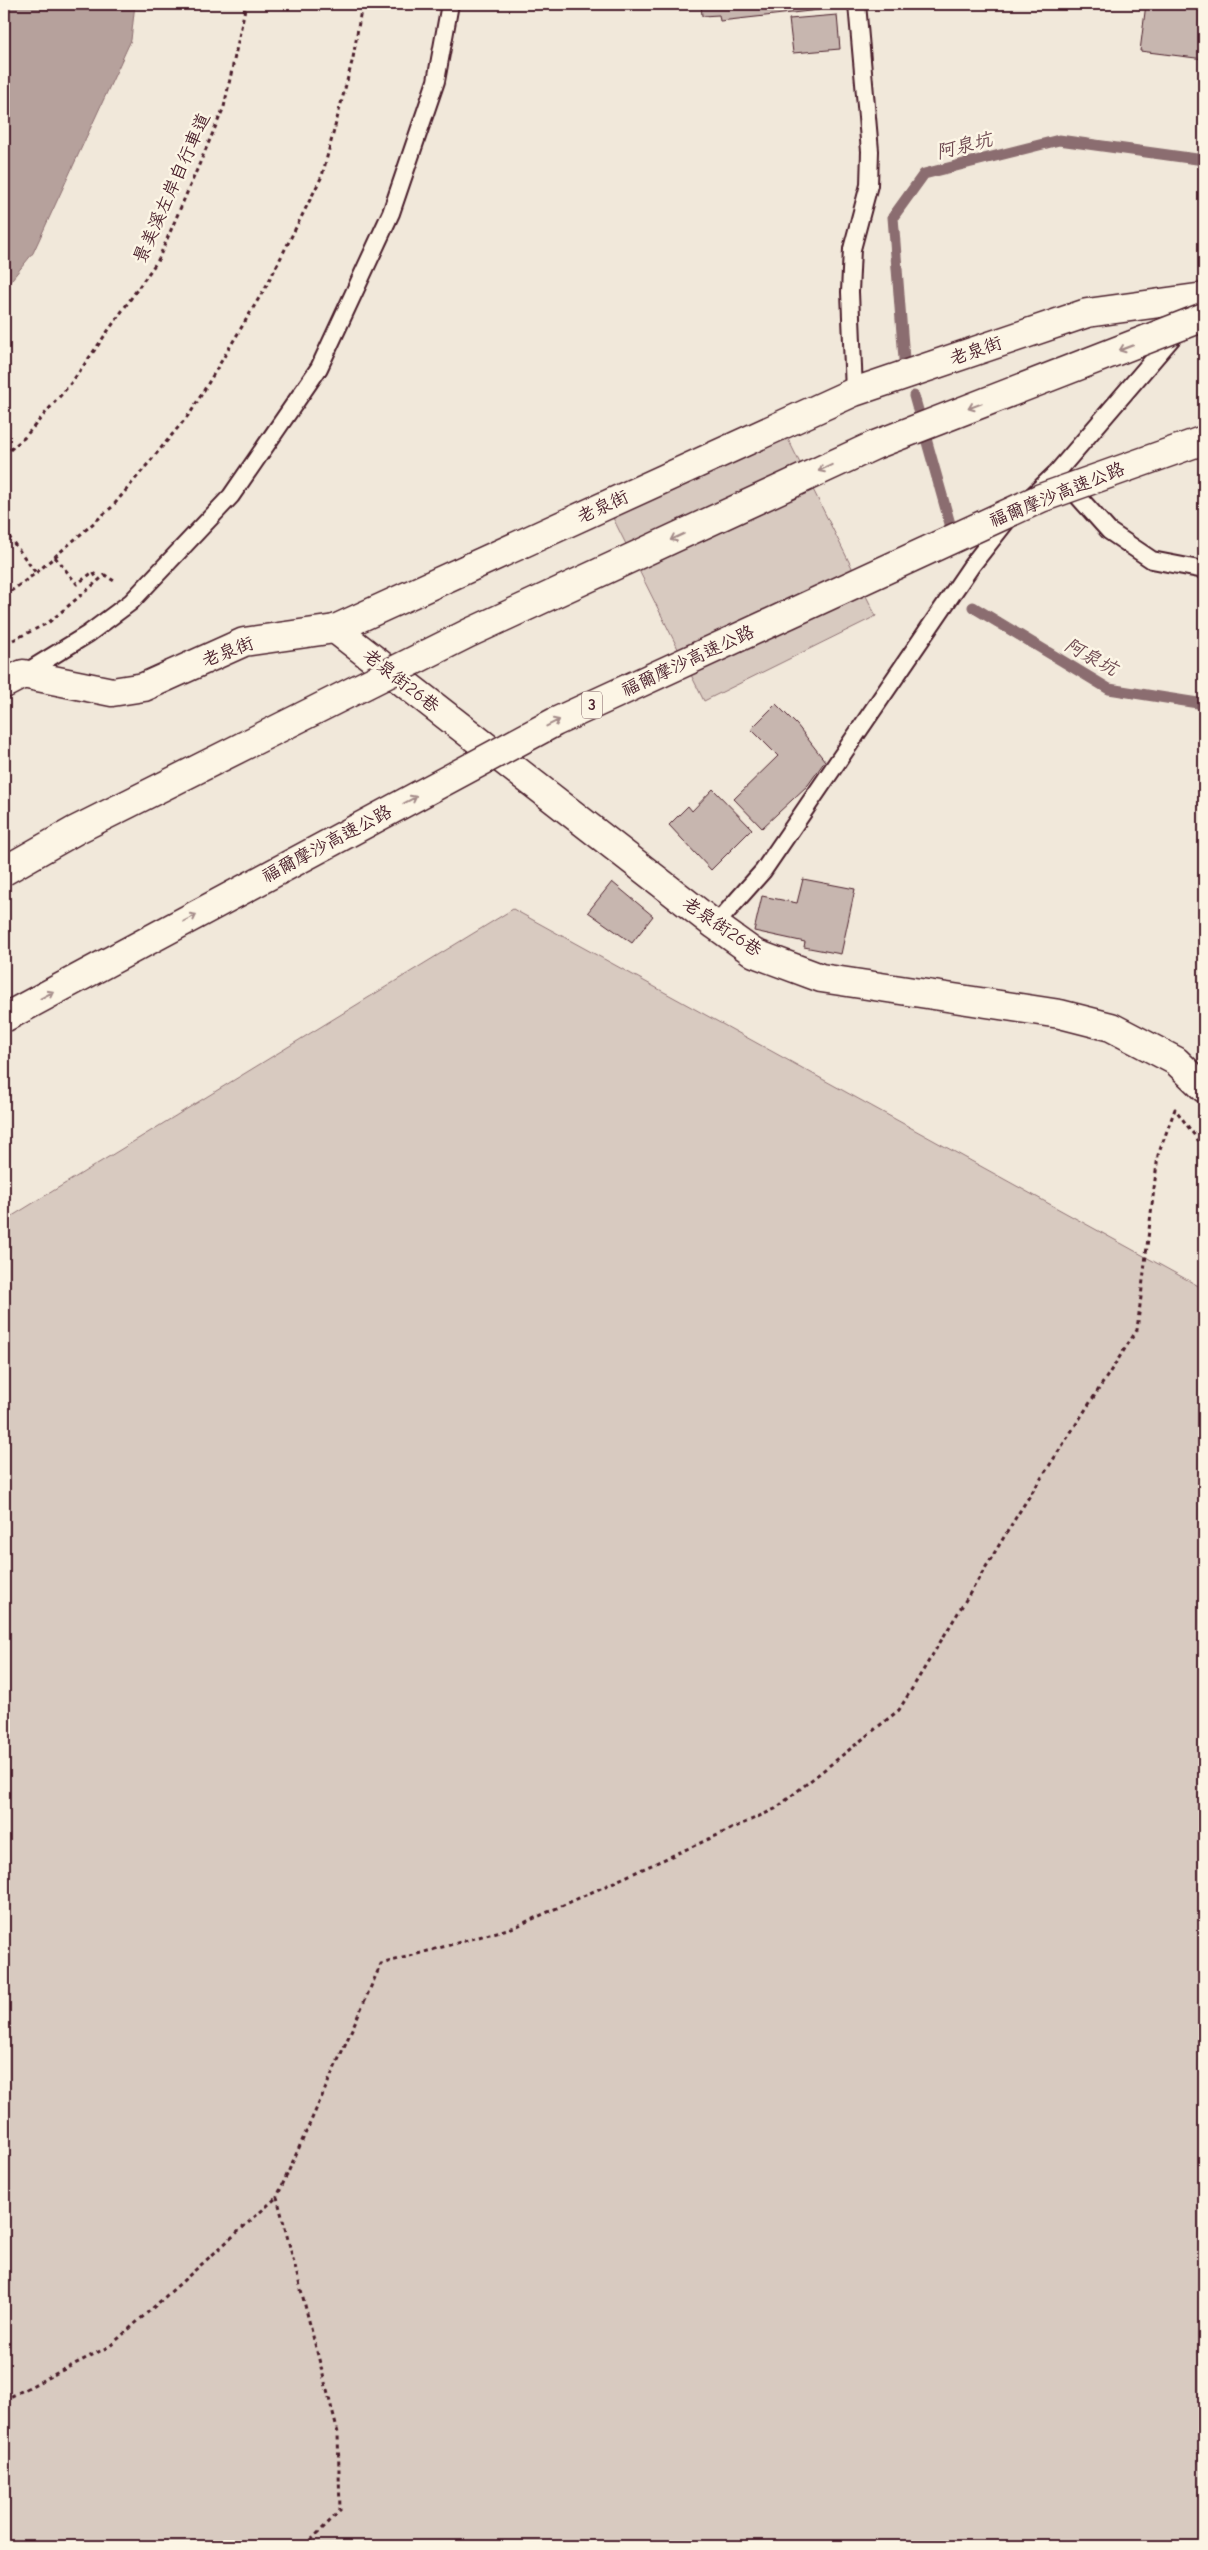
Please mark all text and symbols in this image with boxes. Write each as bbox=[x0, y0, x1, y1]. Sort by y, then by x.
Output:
street label: 景美溪左岸自行車道 bbox=[129, 110, 215, 266]
water label: 阿泉坑 bbox=[934, 128, 996, 164]
street label: 老泉街 bbox=[947, 332, 1005, 370]
one-way arrow bbox=[1119, 343, 1134, 353]
one-way arrow bbox=[968, 402, 983, 412]
street label: 福爾摩沙高速公路 bbox=[986, 458, 1128, 532]
one-way arrow bbox=[818, 464, 833, 474]
street label: 老泉街 bbox=[574, 486, 632, 528]
one-way arrow bbox=[670, 532, 685, 542]
street label: 福爾摩沙高速公路 bbox=[618, 621, 758, 701]
street label: 老泉街 bbox=[199, 633, 257, 671]
water label: 阿泉坑 bbox=[1061, 634, 1123, 681]
street label: 老泉街26巷 bbox=[359, 645, 443, 717]
road number: 3 bbox=[582, 692, 602, 718]
one-way arrow bbox=[545, 718, 560, 727]
one-way arrow bbox=[402, 795, 417, 804]
street label: 福爾摩沙高速公路 bbox=[258, 801, 396, 887]
street label: 老泉街26巷 bbox=[678, 893, 766, 961]
one-way arrow bbox=[182, 913, 197, 923]
one-way arrow bbox=[39, 990, 54, 1000]

